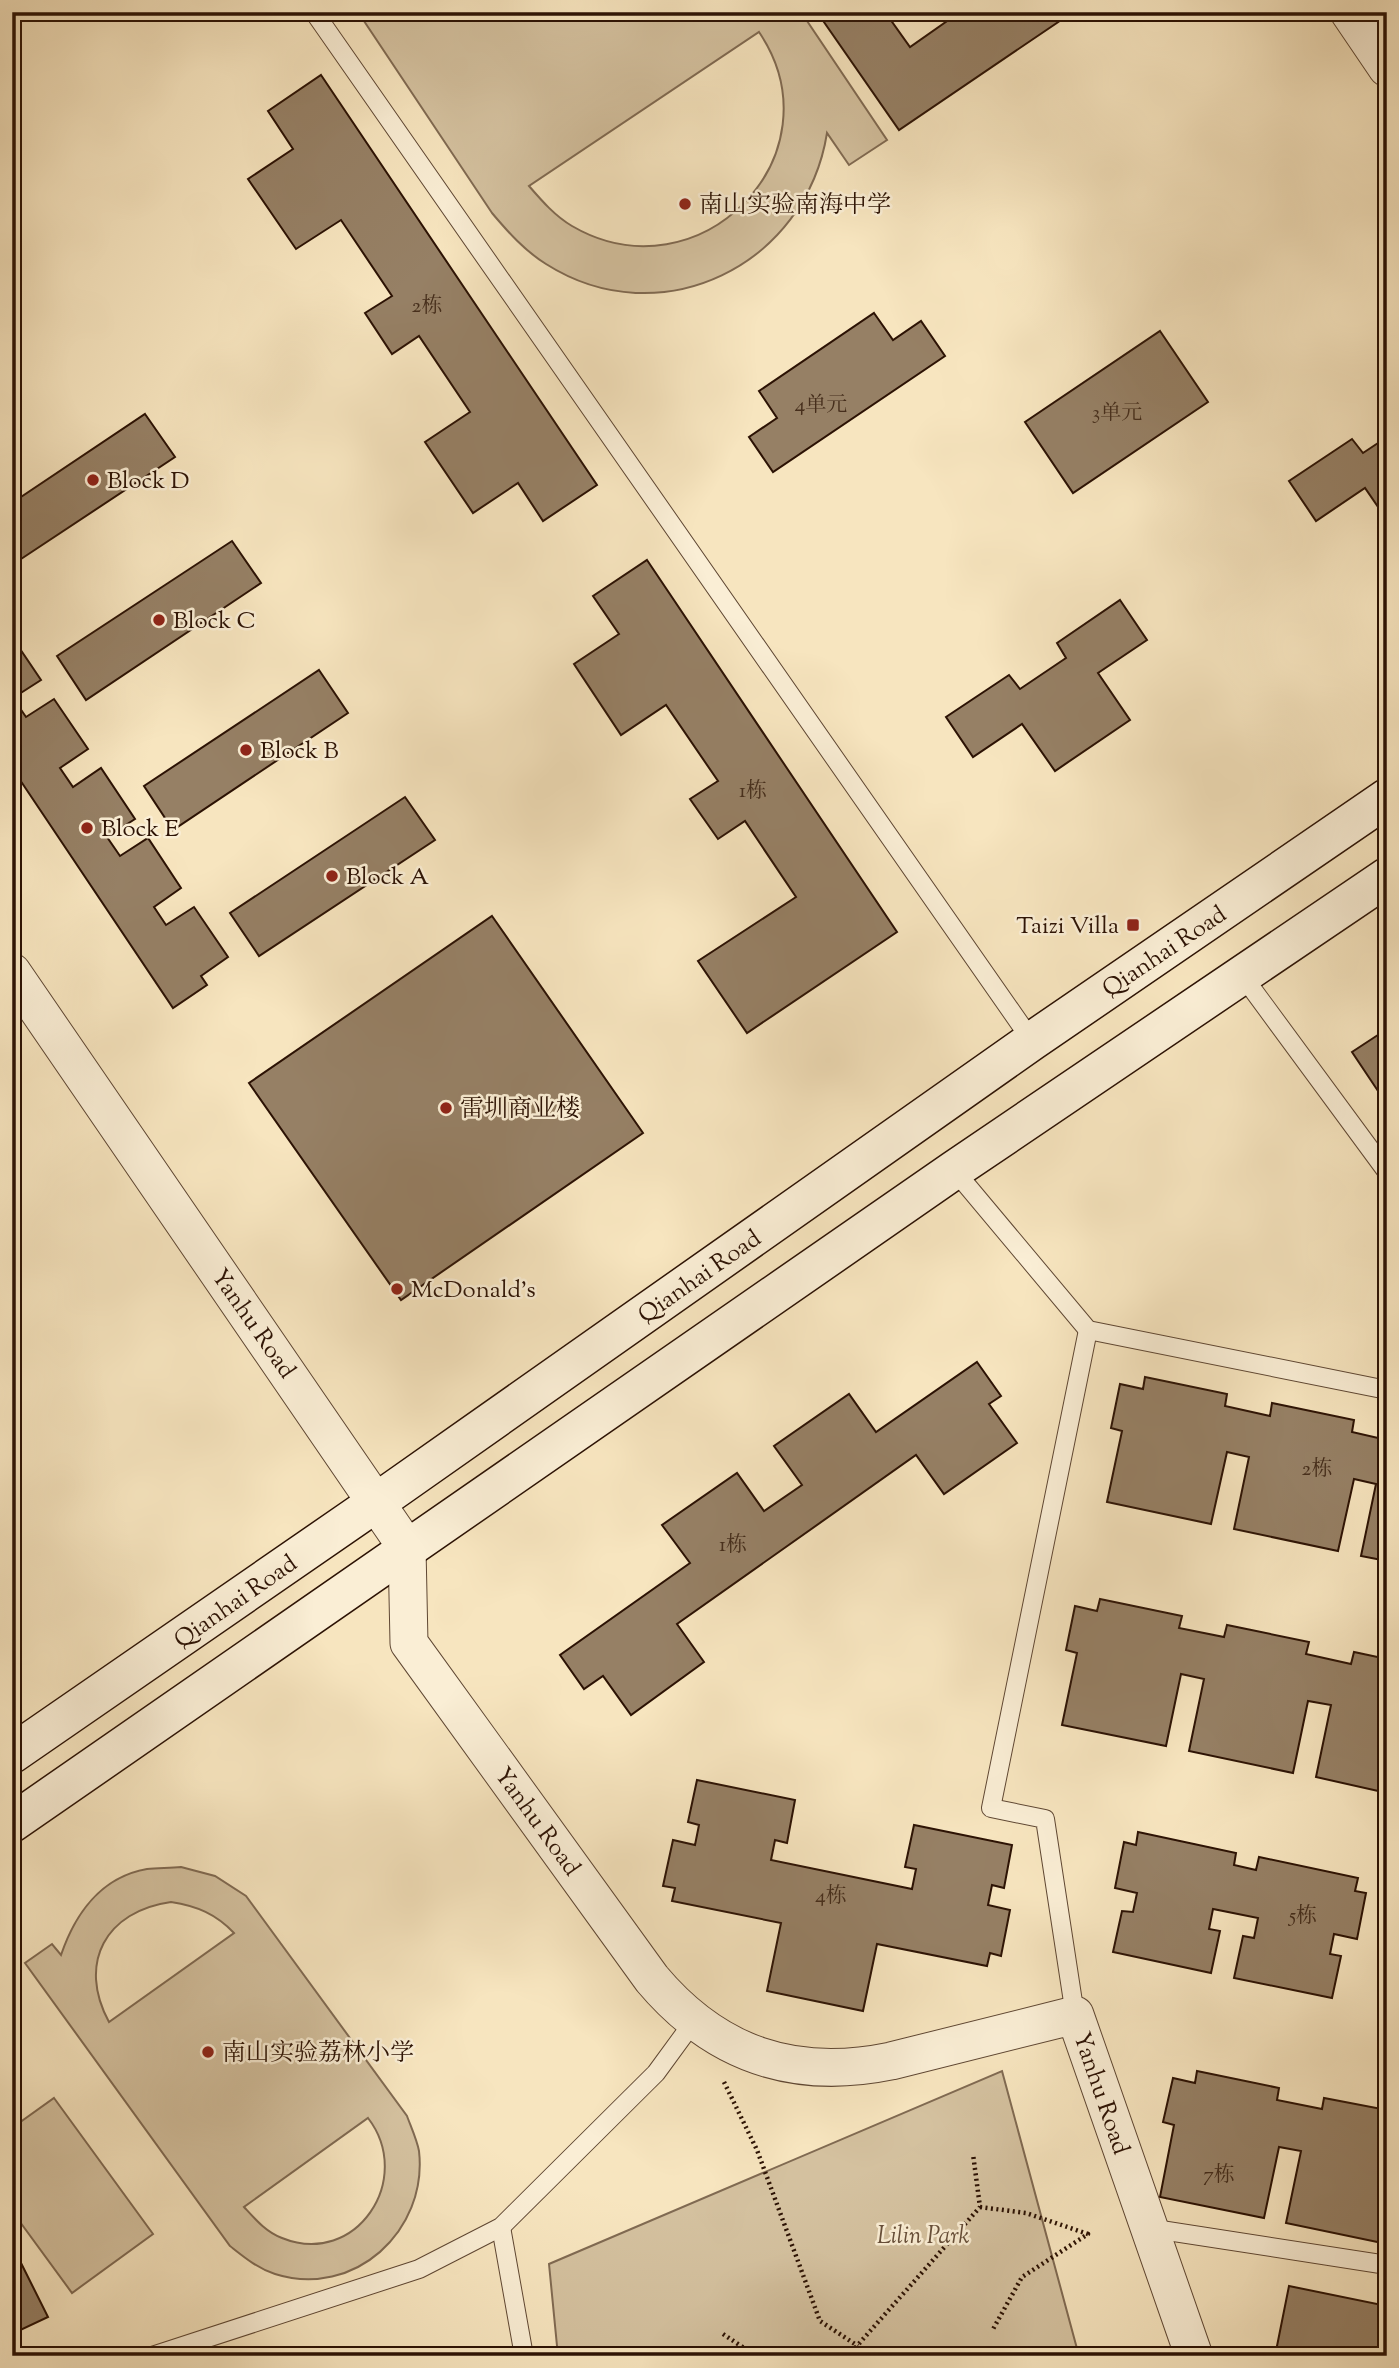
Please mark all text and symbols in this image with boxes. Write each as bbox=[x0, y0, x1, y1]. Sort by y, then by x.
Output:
place label: 南山实验南海中学 bbox=[699, 189, 891, 223]
marker: 南山实验南海中学 bbox=[677, 196, 693, 212]
house number: 2栋 bbox=[412, 292, 442, 322]
house number: 4单元 bbox=[795, 391, 847, 421]
house number: 3单元 bbox=[1092, 399, 1142, 429]
place label: Block D bbox=[107, 465, 190, 499]
marker: Block D bbox=[85, 472, 101, 488]
place label: Block C bbox=[173, 605, 256, 639]
marker: Block C bbox=[151, 612, 167, 628]
place label: Block B bbox=[260, 735, 339, 769]
marker: Block B bbox=[238, 742, 254, 758]
house number: 1栋 bbox=[739, 777, 767, 807]
place label: Block E bbox=[101, 813, 180, 847]
marker: Block E bbox=[79, 820, 95, 836]
place label: Block A bbox=[346, 861, 430, 895]
marker: Block A bbox=[324, 868, 340, 884]
street label: Qianhai Road bbox=[1096, 898, 1234, 1007]
place label: Taizi Villa bbox=[1016, 910, 1119, 944]
marker: Taizi Villa bbox=[1125, 917, 1141, 933]
place label: 雷圳商业楼 bbox=[460, 1093, 580, 1127]
marker: 雷圳商业楼 bbox=[438, 1100, 454, 1116]
street label: Qianhai Road bbox=[632, 1222, 769, 1333]
street label: Yanhu Road bbox=[202, 1262, 303, 1386]
place label: McDonald's bbox=[411, 1274, 536, 1308]
marker: McDonald's bbox=[389, 1281, 405, 1297]
house number: 2栋 bbox=[1302, 1455, 1332, 1485]
house number: 1栋 bbox=[719, 1531, 747, 1561]
street label: Qianhai Road bbox=[168, 1547, 305, 1658]
street label: Yanhu Road bbox=[485, 1761, 588, 1884]
house number: 4栋 bbox=[815, 1882, 847, 1912]
house number: 5栋 bbox=[1288, 1902, 1317, 1932]
street label: Yanhu Road bbox=[1063, 2028, 1137, 2160]
place label: 南山实验荔林小学 bbox=[222, 2037, 414, 2071]
marker: 南山实验荔林小学 bbox=[200, 2044, 216, 2060]
house number: 7栋 bbox=[1203, 2161, 1235, 2191]
park label: Lilin Park bbox=[877, 2220, 970, 2254]

